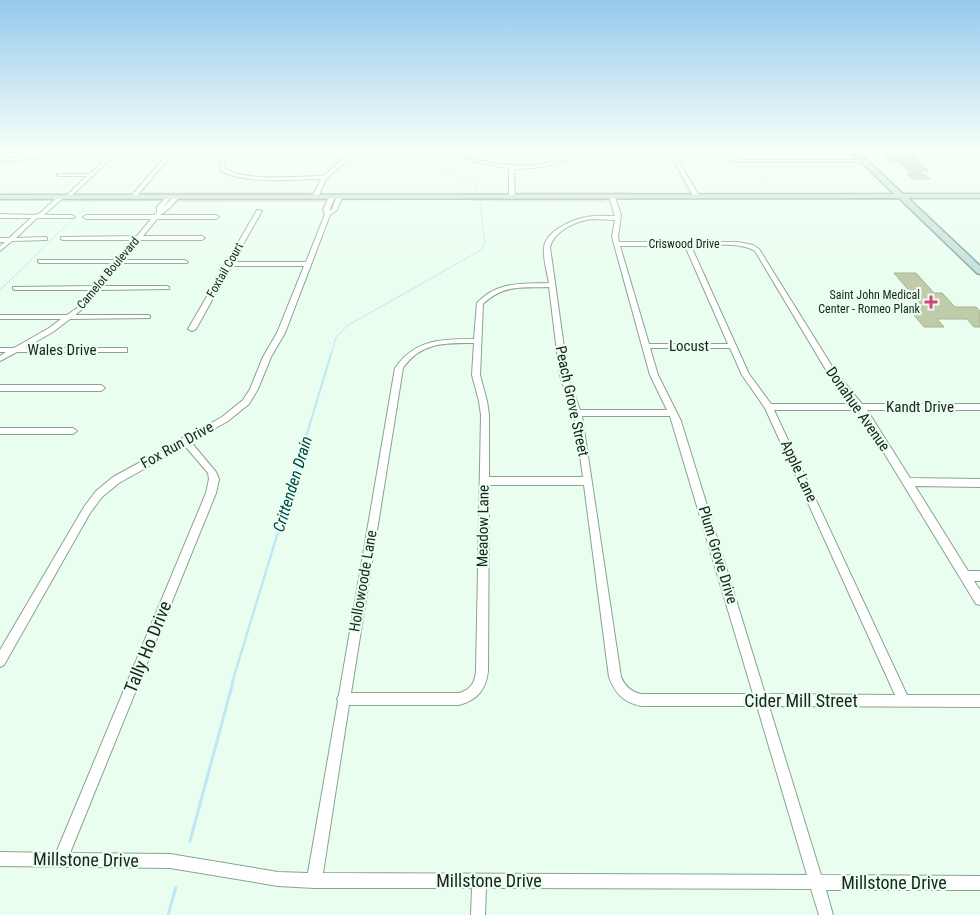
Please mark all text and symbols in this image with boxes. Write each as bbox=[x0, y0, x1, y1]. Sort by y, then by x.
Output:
street label: Camelot Boulevard bbox=[74, 234, 142, 312]
street label: Criswood Drive bbox=[648, 237, 720, 251]
street label: Foxtail Court bbox=[204, 240, 246, 300]
place label: Saint John Medical Center - Romeo Plank bbox=[818, 288, 921, 316]
marker: Saint John Medical Center - Romeo Plank bbox=[924, 295, 938, 309]
street label: Locust bbox=[669, 337, 709, 355]
street label: Wales Drive bbox=[27, 341, 97, 359]
street label: Peach Grove Street bbox=[551, 344, 593, 458]
street label: Donahue Avenue bbox=[822, 363, 894, 455]
street label: Kandt Drive bbox=[886, 398, 954, 416]
street label: Fox Run Drive bbox=[138, 418, 216, 472]
water label: Crittenden Drain bbox=[269, 434, 316, 534]
street label: Apple Lane bbox=[777, 437, 821, 505]
street label: Meadow Lane bbox=[473, 485, 493, 567]
street label: Plum Grove Drive bbox=[695, 504, 741, 606]
street label: Hollowoode Lane bbox=[345, 529, 381, 633]
street label: Tally Ho Drive bbox=[120, 598, 175, 696]
street label: Cider Mill Street bbox=[744, 690, 858, 711]
street label: Millstone Drive bbox=[33, 848, 139, 871]
street label: Millstone Drive bbox=[436, 870, 542, 891]
street label: Millstone Drive bbox=[841, 872, 947, 893]

